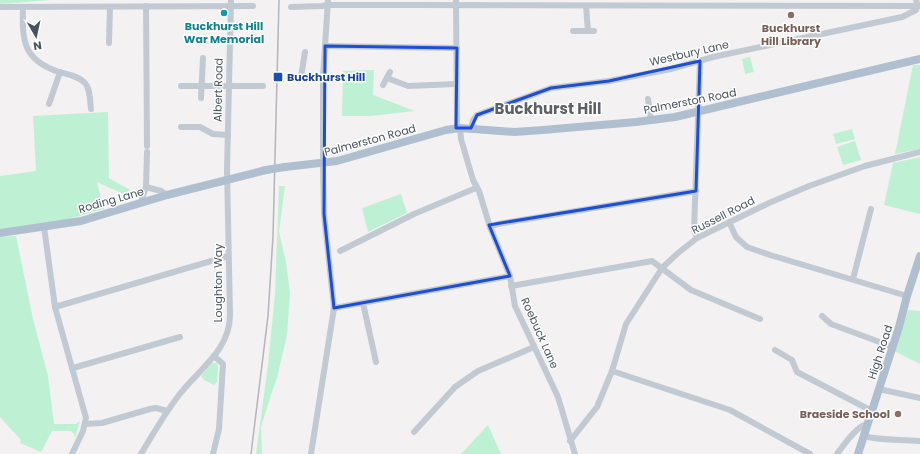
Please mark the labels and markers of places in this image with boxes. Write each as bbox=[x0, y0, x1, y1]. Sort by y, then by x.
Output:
marker: Buckhurst Hill War Memorial bbox=[219, 8, 229, 18]
marker: Buckhurst Hill Library bbox=[786, 10, 796, 20]
place label: Buckhurst Hill War Memorial bbox=[184, 18, 264, 47]
place label: Buckhurst Hill Library bbox=[761, 20, 821, 49]
place label: Buckhurst Hill bbox=[287, 69, 365, 85]
marker: Buckhurst Hill bbox=[272, 71, 284, 83]
place label: Braeside School bbox=[800, 406, 890, 422]
marker: Braeside School bbox=[893, 409, 903, 419]

